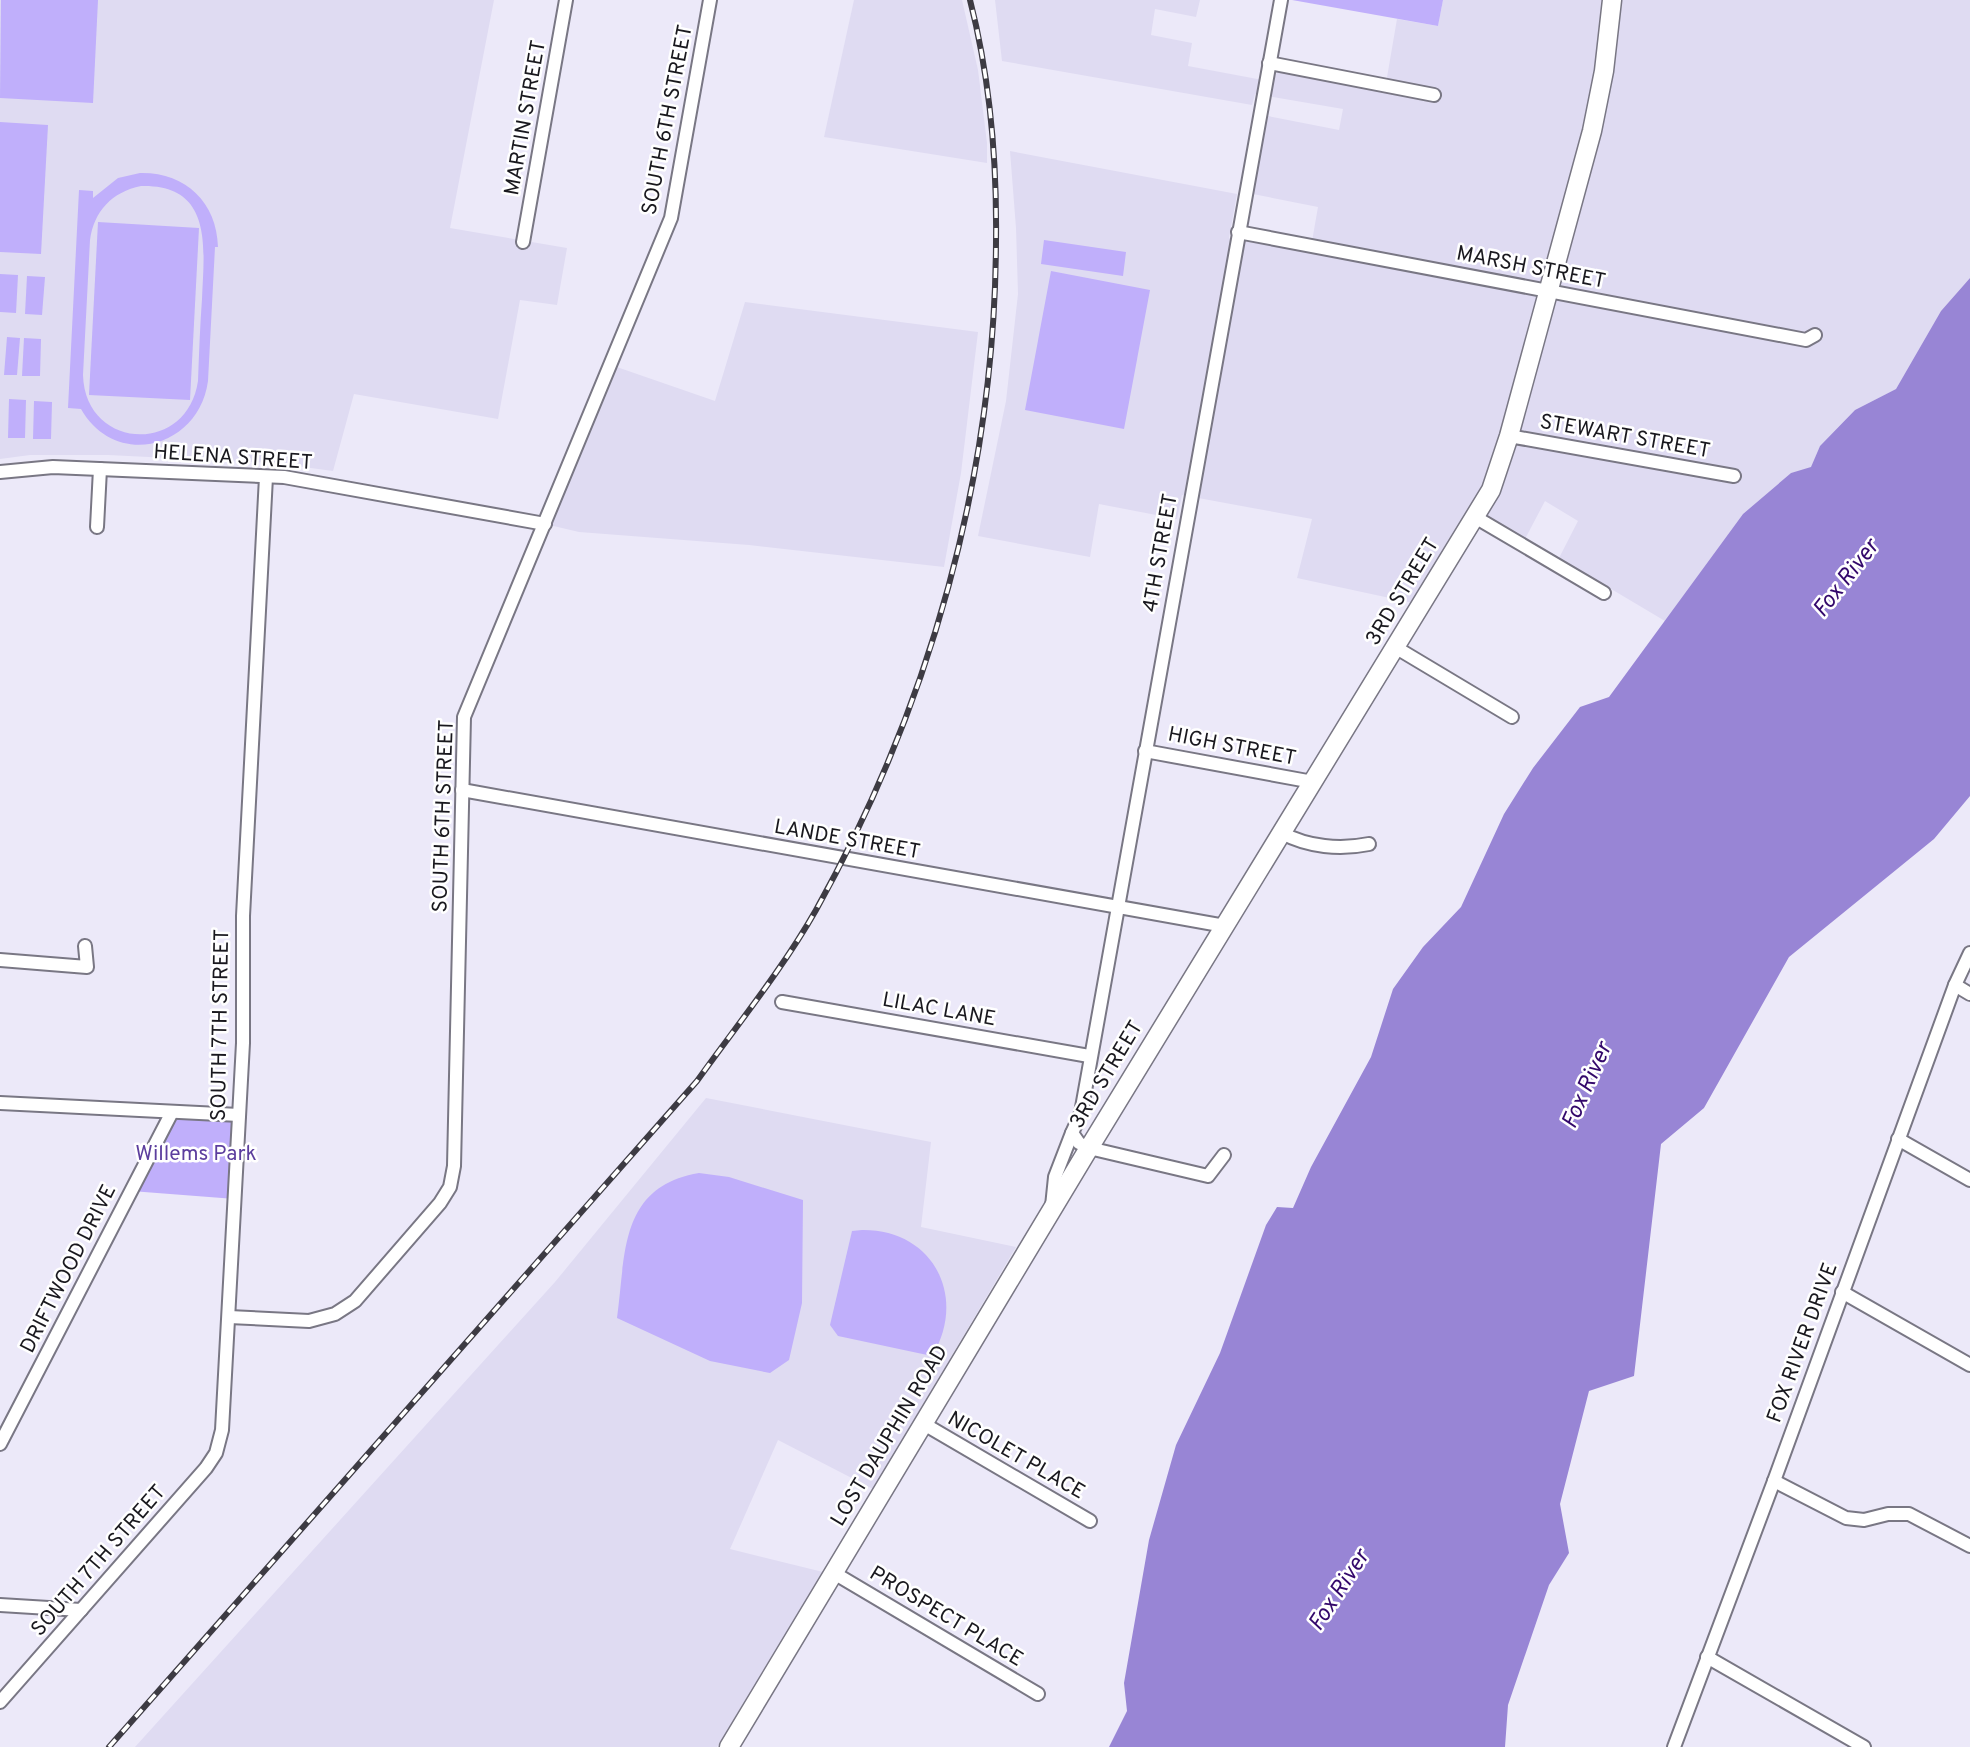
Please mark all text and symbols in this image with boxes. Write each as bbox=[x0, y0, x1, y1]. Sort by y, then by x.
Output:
street label: SOUTH 6TH STREET bbox=[636, 23, 700, 217]
street label: MARTIN STREET bbox=[499, 38, 553, 198]
street label: MARSH STREET bbox=[1454, 240, 1608, 296]
street label: STEWART STREET bbox=[1538, 409, 1712, 465]
street label: HELENA STREET bbox=[152, 439, 314, 477]
street label: 4TH STREET bbox=[1137, 492, 1185, 614]
water label: Fox River bbox=[1807, 532, 1888, 624]
street label: 3RD STREET bbox=[1360, 533, 1446, 651]
street label: SOUTH 6TH STREET bbox=[427, 719, 461, 913]
street label: HIGH STREET bbox=[1166, 721, 1298, 773]
street label: LANDE STREET bbox=[772, 814, 922, 866]
street label: SOUTH 7TH STREET bbox=[206, 929, 236, 1121]
street label: LILAC LANE bbox=[880, 987, 998, 1033]
street label: 3RD STREET bbox=[1064, 1016, 1150, 1134]
water label: Fox River bbox=[1556, 1036, 1621, 1134]
park label: Willems Park bbox=[135, 1141, 257, 1168]
street label: DRIFTWOOD DRIVE bbox=[15, 1180, 123, 1358]
street label: FOX RIVER DRIVE bbox=[1762, 1259, 1844, 1427]
street label: LOST DAUPHIN ROAD bbox=[825, 1340, 955, 1532]
street label: NICOLET PLACE bbox=[942, 1406, 1090, 1506]
street label: SOUTH 7TH STREET bbox=[26, 1480, 172, 1642]
water label: Fox River bbox=[1303, 1543, 1378, 1637]
street label: PROSPECT PLACE bbox=[864, 1560, 1028, 1674]

